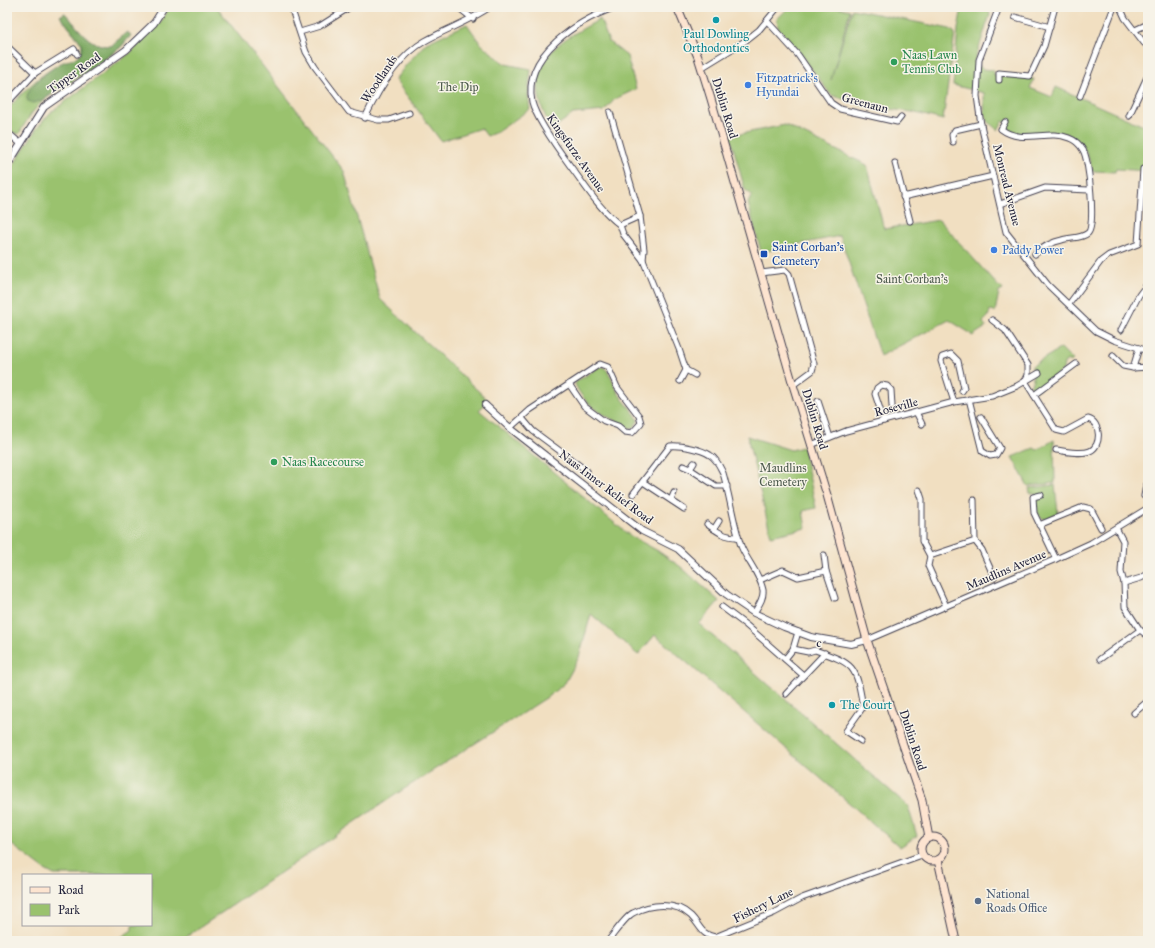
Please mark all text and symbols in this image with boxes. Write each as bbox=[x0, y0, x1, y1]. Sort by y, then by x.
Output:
marker: Paul Dowling Orthodontics bbox=[711, 15, 721, 25]
place label: Paul Dowling Orthodontics bbox=[683, 27, 749, 55]
place label: Naas Lawn Tennis Club bbox=[902, 48, 961, 76]
street label: Tipper Road bbox=[45, 50, 103, 96]
street label: Woodlands bbox=[358, 53, 400, 105]
marker: Naas Lawn Tennis Club bbox=[889, 57, 899, 67]
place label: Fitzpatrick's Hyundai bbox=[756, 71, 818, 99]
street label: Dublin Road bbox=[709, 76, 741, 140]
park label: The Dip bbox=[437, 80, 479, 94]
marker: Fitzpatrick's Hyundai bbox=[743, 80, 753, 90]
street label: Greenaun bbox=[840, 90, 890, 116]
street label: Kingsfurze Avenue bbox=[543, 111, 608, 195]
street label: Monread Avenue bbox=[990, 143, 1024, 227]
place label: Saint Corban's Cemetery bbox=[772, 240, 844, 268]
place label: Paddy Power bbox=[1002, 243, 1064, 257]
marker: Paddy Power bbox=[989, 245, 999, 255]
marker: Saint Corban's Cemetery bbox=[759, 249, 769, 259]
park label: Saint Corban's bbox=[876, 272, 948, 286]
street label: Dublin Road bbox=[799, 387, 831, 451]
street label: Roseville bbox=[873, 394, 919, 420]
street label: Naas Inner Relief Road bbox=[556, 447, 656, 527]
place label: Naas Racecourse bbox=[282, 455, 364, 469]
marker: Naas Racecourse bbox=[269, 457, 279, 467]
park label: Maudlins Cemetery bbox=[759, 461, 807, 489]
street label: Maudlins Avenue bbox=[964, 547, 1048, 593]
street label: c bbox=[816, 636, 822, 650]
place label: The Court bbox=[840, 698, 893, 712]
marker: The Court bbox=[827, 700, 837, 710]
street label: Dublin Road bbox=[897, 708, 929, 772]
legend bbox=[22, 874, 152, 926]
text: Road bbox=[58, 883, 84, 897]
street label: Fishery Lane bbox=[731, 884, 795, 926]
place label: National Roads Office bbox=[986, 887, 1047, 915]
marker: National Roads Office bbox=[973, 896, 983, 906]
text: Park bbox=[58, 903, 80, 917]

